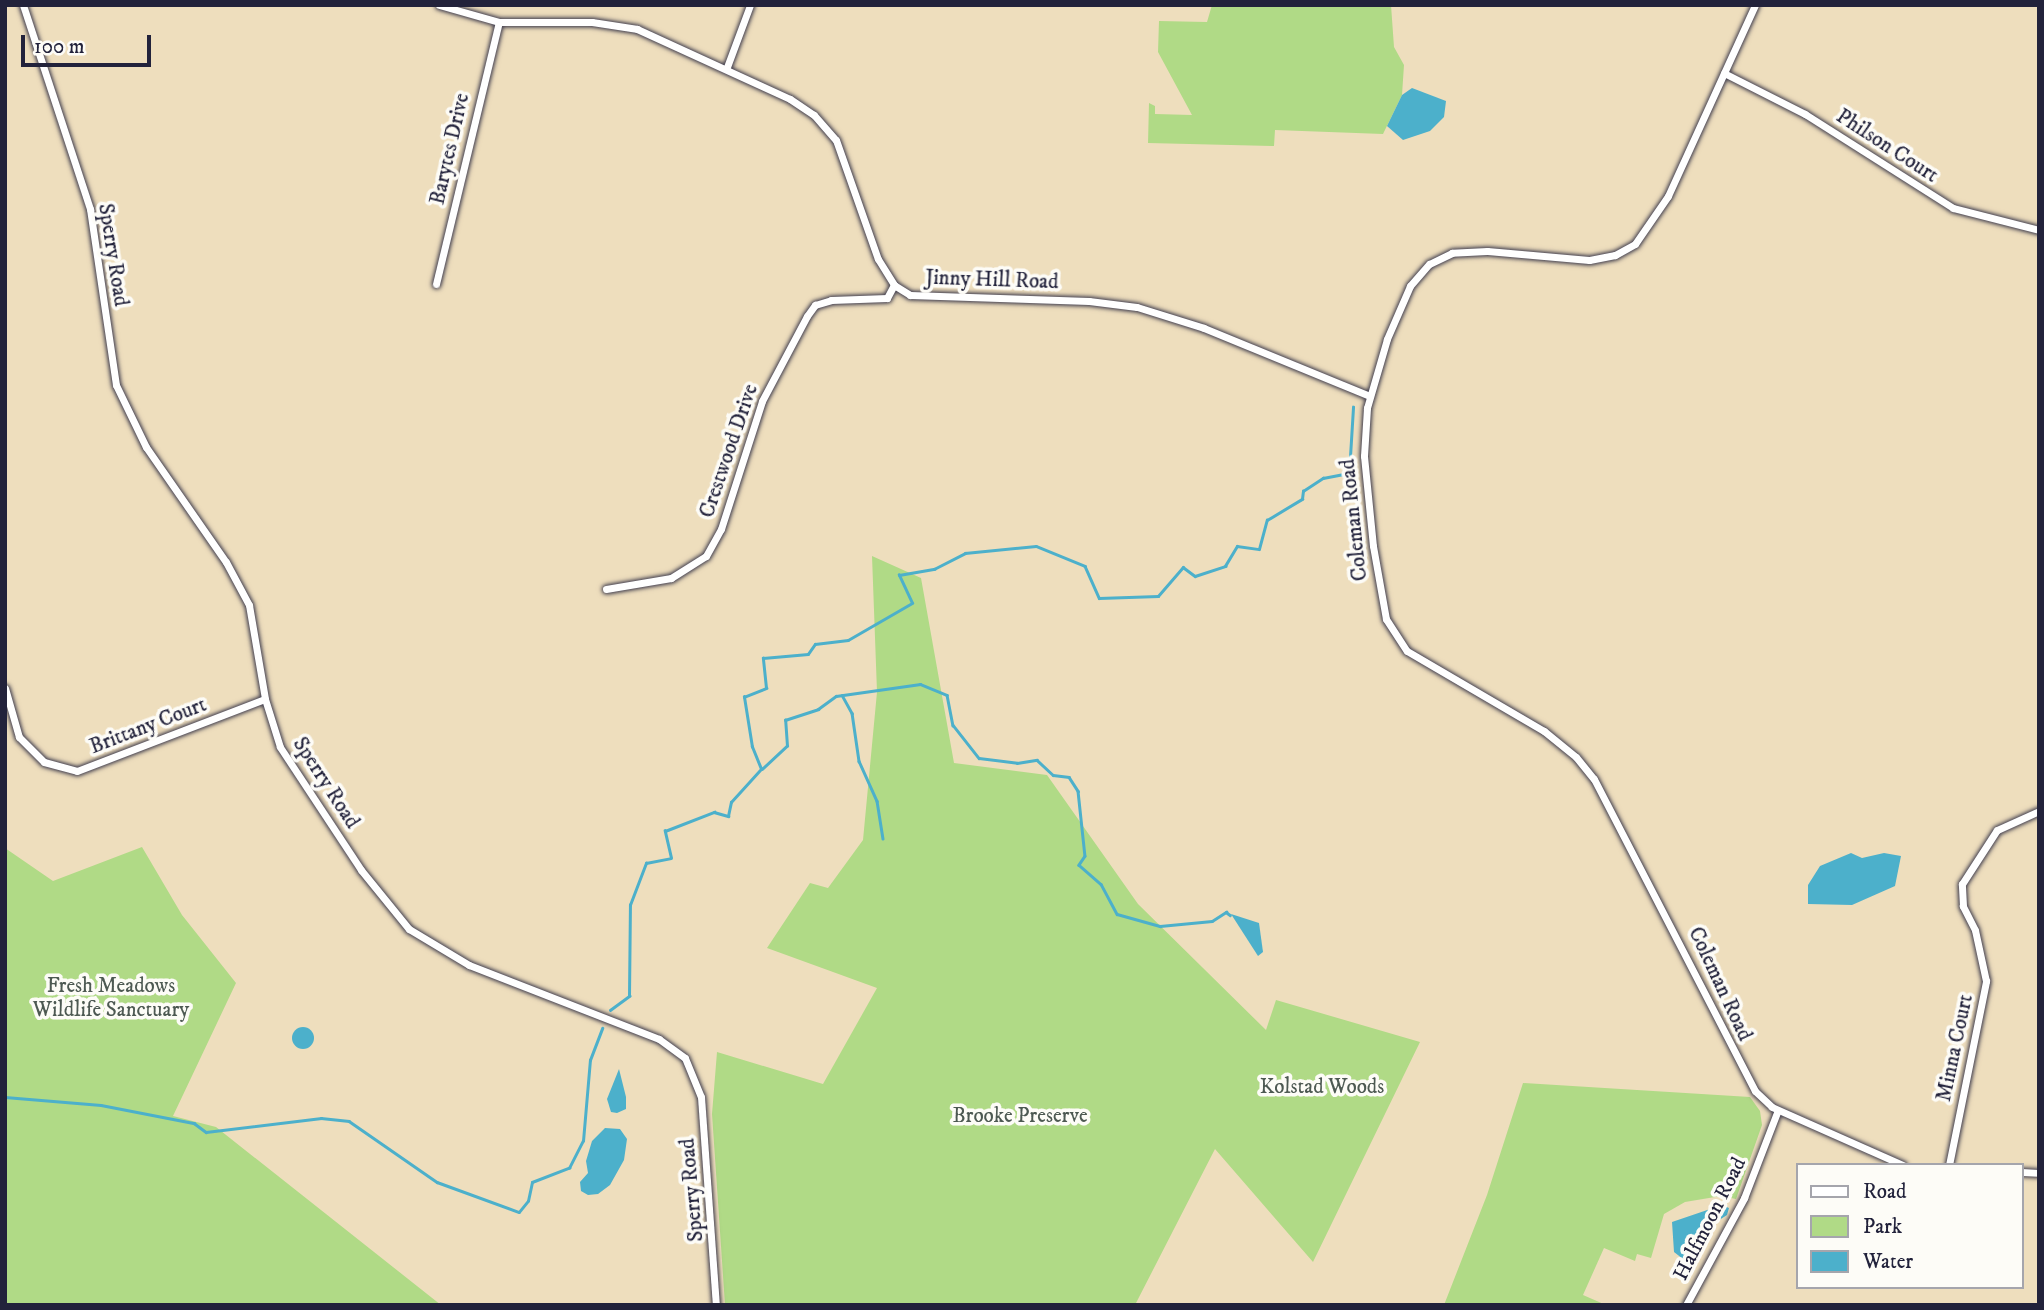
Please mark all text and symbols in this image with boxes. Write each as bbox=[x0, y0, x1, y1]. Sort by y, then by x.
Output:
scale bar bbox=[24, 21, 154, 65]
text: 100 m bbox=[34, 34, 85, 60]
street label: Barytes Drive bbox=[425, 91, 475, 207]
street label: Philson Court bbox=[1831, 104, 1943, 188]
street label: Sperry Road bbox=[92, 202, 134, 308]
street label: Jinny Hill Road bbox=[925, 265, 1059, 295]
street label: Crestwood Drive bbox=[694, 381, 764, 521]
street label: Coleman Road bbox=[1335, 458, 1373, 582]
street label: Brittany Court bbox=[86, 692, 210, 760]
street label: Sperry Road bbox=[287, 733, 365, 833]
street label: Coleman Road bbox=[1683, 923, 1757, 1045]
park label: Fresh Meadows Wildlife Sanctuary bbox=[33, 973, 189, 1023]
street label: Minna Court bbox=[1931, 992, 1979, 1104]
park label: Kolstad Woods bbox=[1260, 1074, 1384, 1100]
park label: Brooke Preserve bbox=[952, 1103, 1088, 1129]
street label: Sperry Road bbox=[675, 1137, 709, 1243]
street label: Halfmoon Road bbox=[1668, 1153, 1752, 1285]
legend bbox=[1796, 1163, 2023, 1289]
text: Road bbox=[1863, 1179, 1907, 1205]
text: Park bbox=[1863, 1214, 1902, 1240]
text: Water bbox=[1863, 1249, 1913, 1275]

